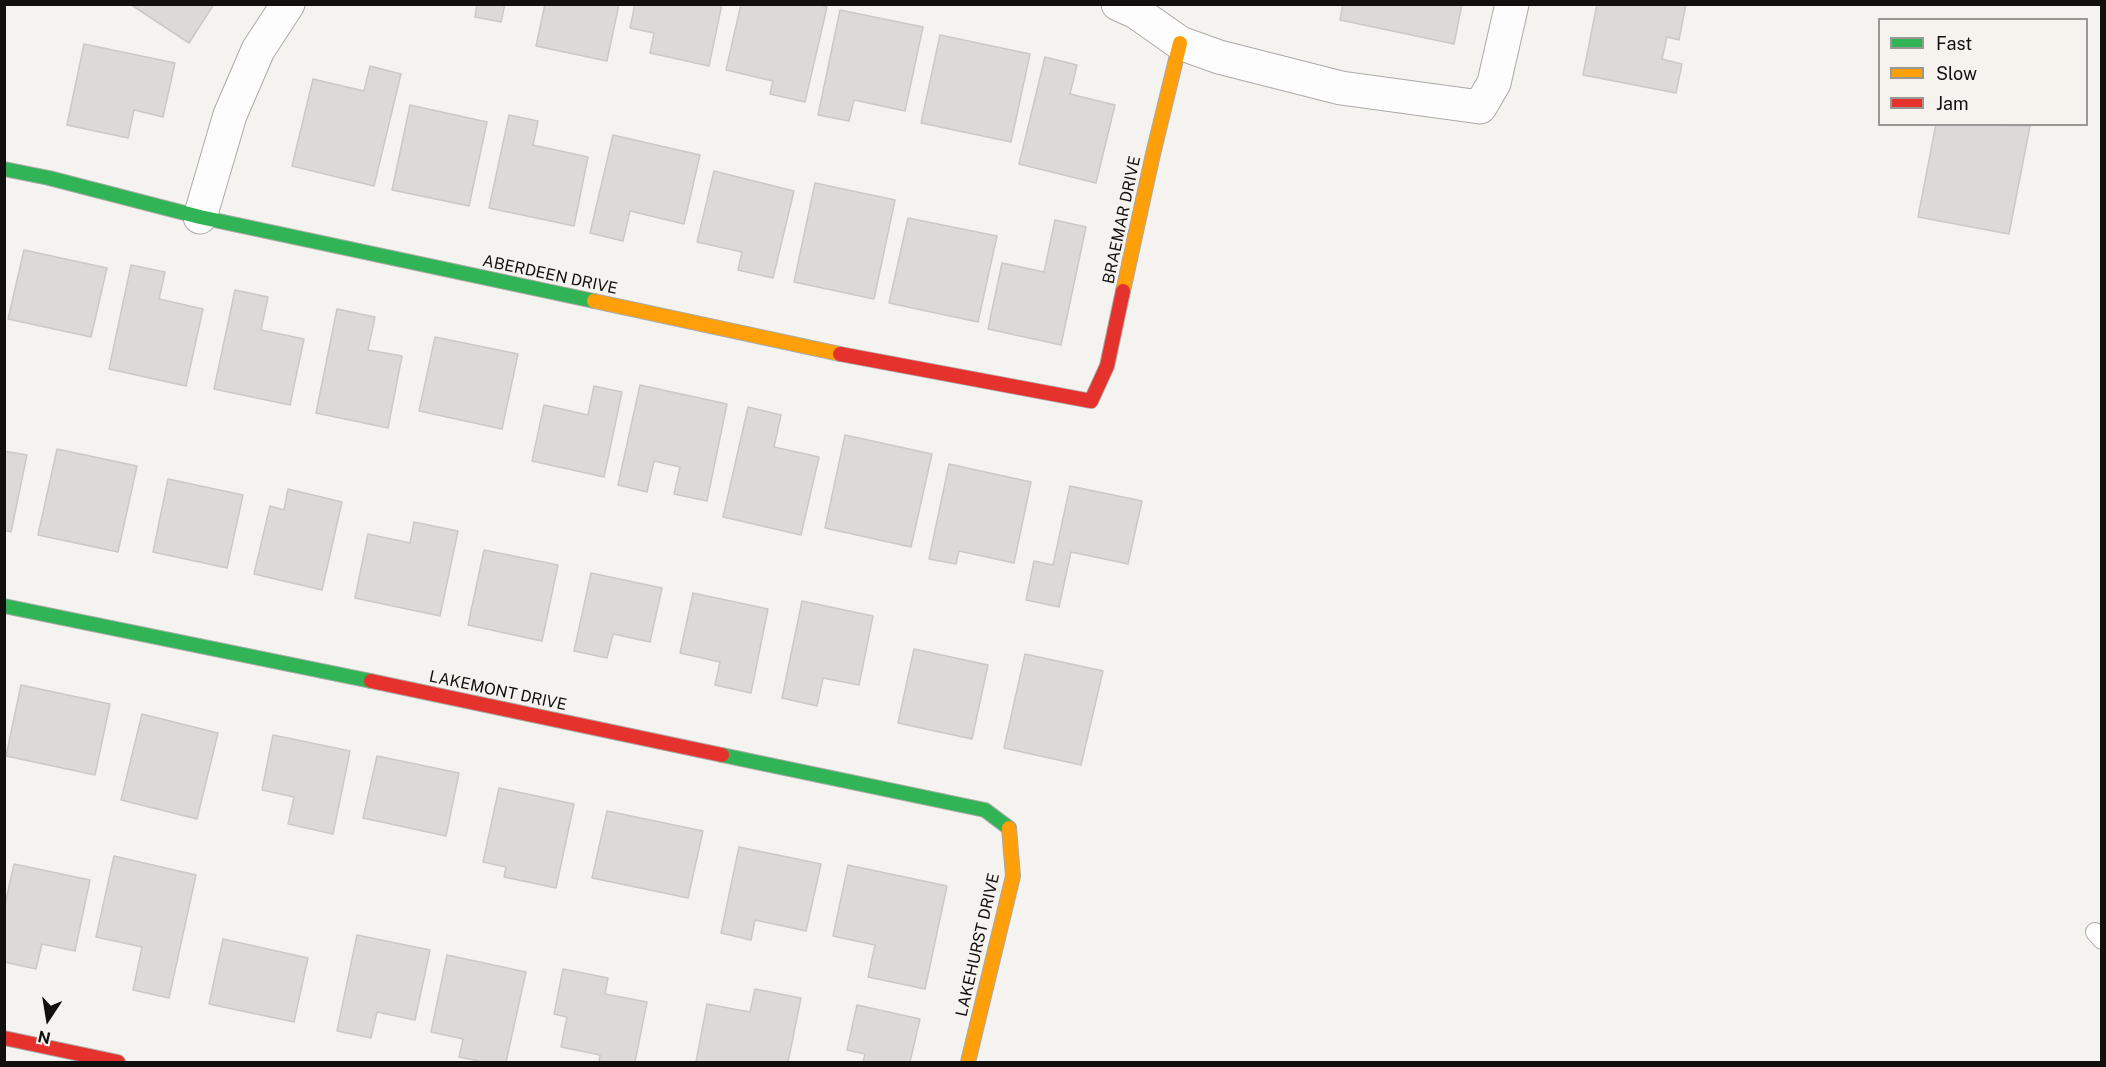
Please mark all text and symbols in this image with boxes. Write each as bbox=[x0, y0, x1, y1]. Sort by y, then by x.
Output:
legend bbox=[1878, 18, 2088, 126]
text: Fast bbox=[1936, 33, 1972, 54]
text: Slow bbox=[1936, 63, 1977, 84]
text: Jam bbox=[1936, 93, 1969, 114]
street label: BRAEMAR DRIVE bbox=[1099, 154, 1145, 286]
street label: ABERDEEN DRIVE bbox=[481, 251, 619, 299]
street label: LAKEMONT DRIVE bbox=[427, 667, 569, 715]
street label: LAKEHURST DRIVE bbox=[952, 871, 1004, 1019]
north arrow bbox=[18, 989, 78, 1049]
text: N bbox=[36, 1027, 52, 1048]

